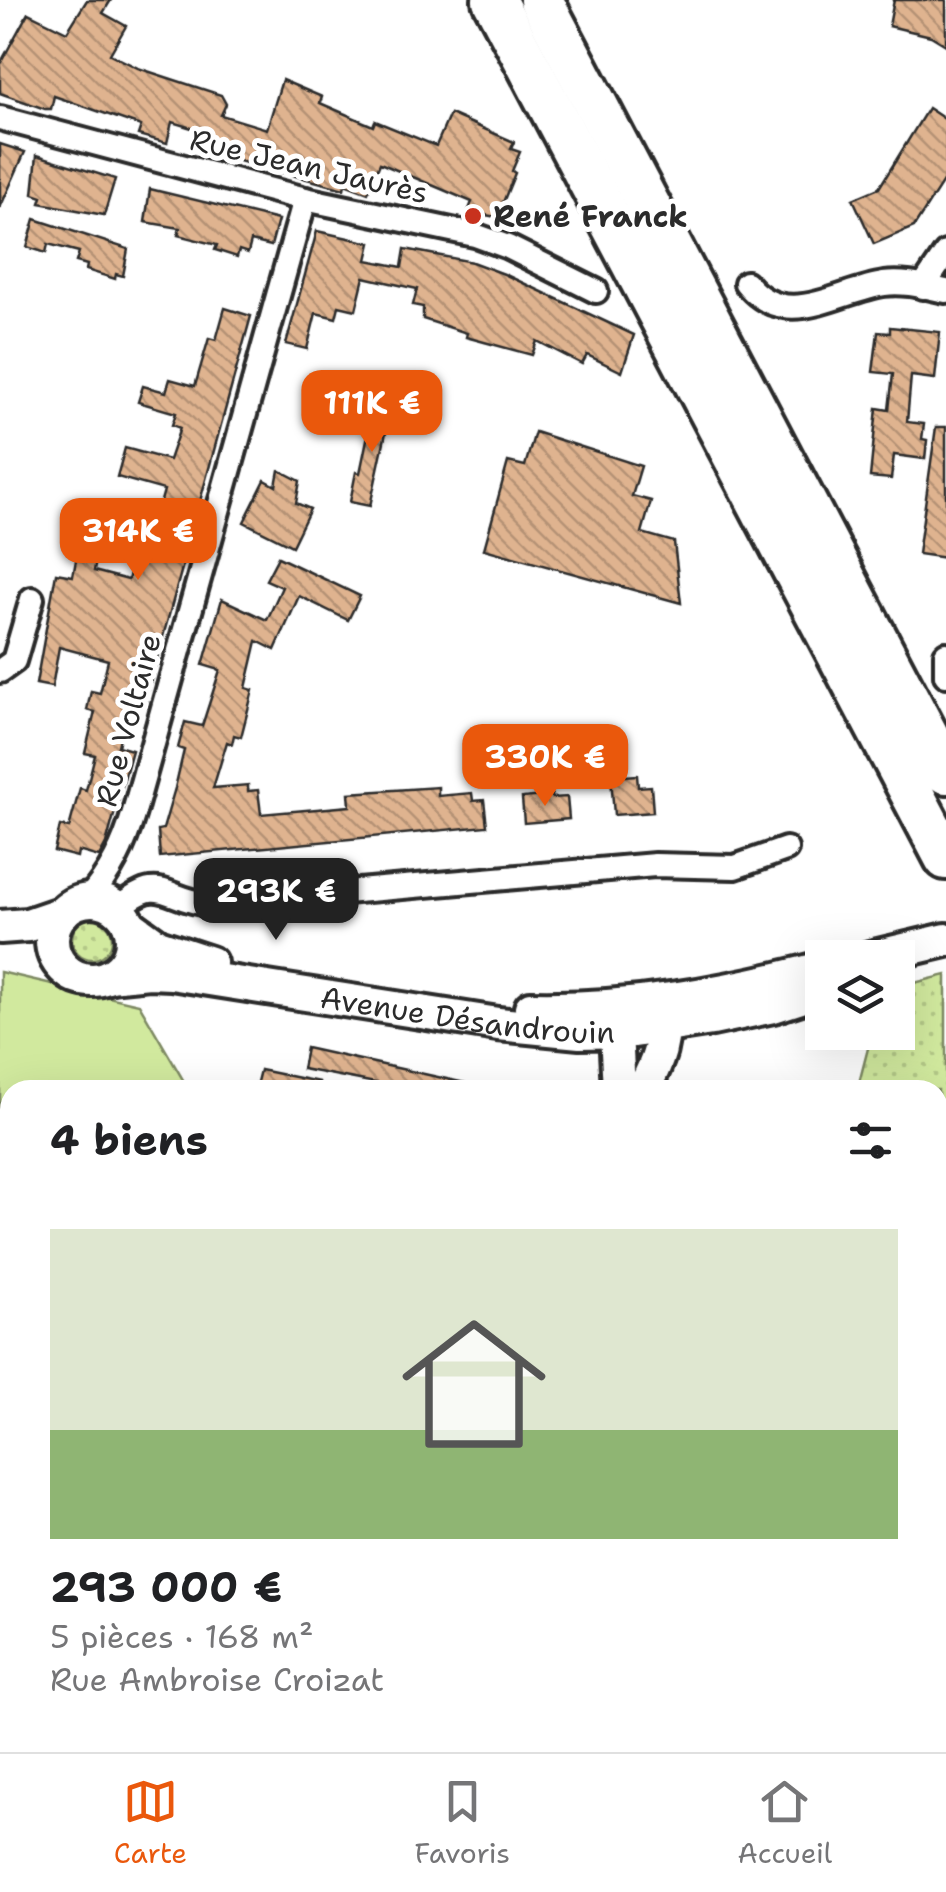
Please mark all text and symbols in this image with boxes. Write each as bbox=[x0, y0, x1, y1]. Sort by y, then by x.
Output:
street label: Rue Jean Jaurès bbox=[186, 119, 432, 213]
place label: René Franck bbox=[493, 196, 688, 237]
marker: René Franck bbox=[462, 205, 484, 227]
pin: 111K € bbox=[291, 370, 453, 455]
text: 111K € bbox=[323, 381, 421, 424]
pin: 314K € bbox=[57, 498, 219, 583]
text: 314K € bbox=[82, 509, 194, 552]
street label: Rue Voltaire bbox=[85, 629, 171, 811]
pin: 330K € bbox=[464, 724, 626, 809]
text: 330K € bbox=[484, 735, 606, 778]
pin: 293K € bbox=[195, 858, 357, 943]
text: 293K € bbox=[216, 869, 336, 912]
map controls bbox=[805, 940, 915, 1050]
button: layers bbox=[805, 940, 915, 1050]
street label: Avenue Désandrouin bbox=[318, 976, 615, 1053]
text: 4 biens bbox=[50, 1112, 208, 1168]
icon: filters bbox=[843, 1113, 898, 1168]
icon: home bbox=[384, 1294, 564, 1474]
text: 293 000 € bbox=[50, 1559, 282, 1615]
text: 5 pièces · 168 m² bbox=[50, 1615, 314, 1658]
text: Rue Ambroise Croizat bbox=[50, 1658, 384, 1701]
tab: Carte bbox=[114, 1774, 187, 1872]
tab: Favoris bbox=[415, 1774, 510, 1872]
tab: Accueil bbox=[737, 1774, 832, 1872]

